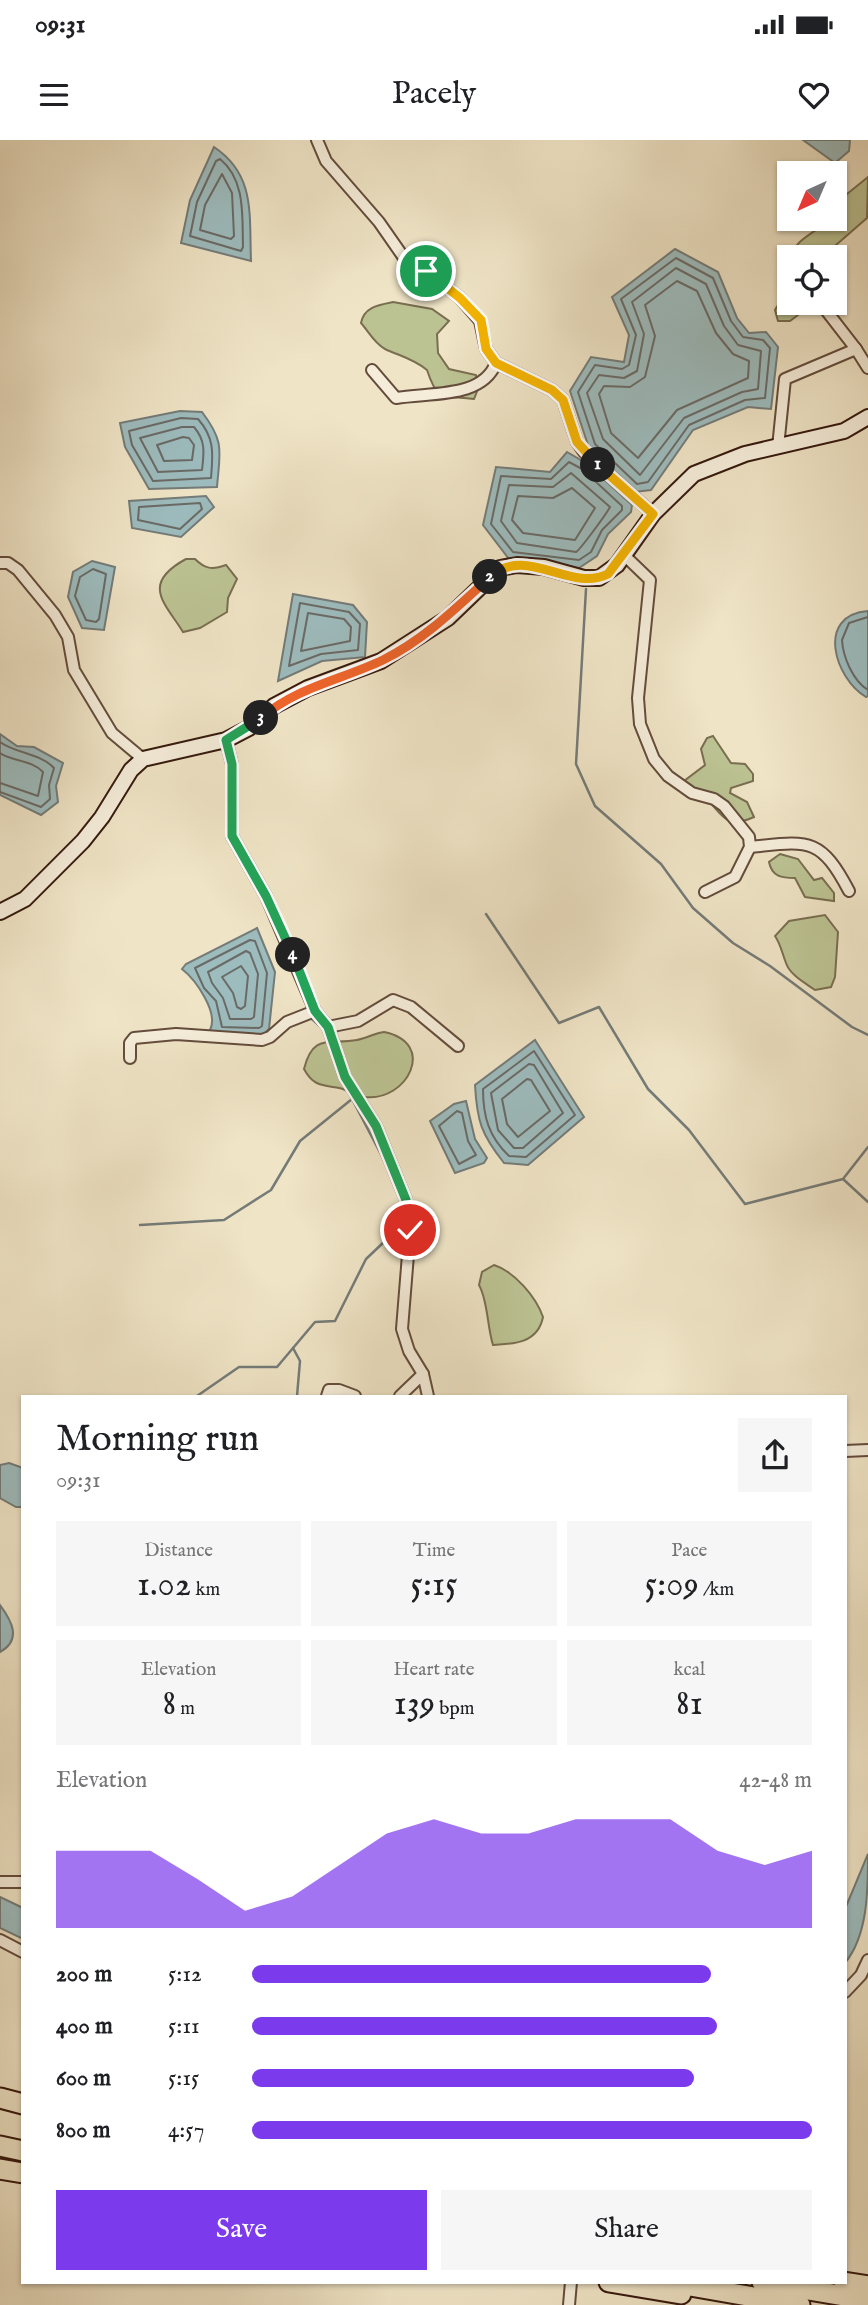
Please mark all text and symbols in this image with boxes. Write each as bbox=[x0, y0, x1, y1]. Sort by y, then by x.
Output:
text: 09:31 bbox=[35, 8, 85, 41]
text: Pacely bbox=[392, 74, 476, 115]
icon: menu bbox=[35, 76, 73, 114]
icon: heart bbox=[795, 76, 833, 114]
north arrow bbox=[777, 161, 847, 231]
map controls bbox=[777, 161, 847, 315]
pin bbox=[396, 241, 456, 301]
button: locate bbox=[777, 245, 847, 315]
icon: arrive bbox=[407, 252, 445, 290]
pin: 1 bbox=[580, 448, 616, 482]
text: 1 bbox=[594, 452, 601, 476]
pin: 2 bbox=[472, 560, 508, 594]
text: 2 bbox=[485, 564, 494, 588]
pin: 3 bbox=[244, 700, 278, 736]
text: 3 bbox=[257, 705, 264, 729]
pin: 4 bbox=[276, 938, 310, 972]
text: 4 bbox=[288, 942, 297, 966]
pin bbox=[380, 1200, 440, 1260]
icon: check bbox=[391, 1211, 429, 1249]
text: Morning run bbox=[56, 1416, 259, 1464]
button: share bbox=[738, 1418, 812, 1492]
text: 09:31 bbox=[56, 1466, 101, 1495]
text: Distance bbox=[144, 1539, 213, 1563]
text: Time bbox=[413, 1539, 455, 1563]
text: Pace bbox=[671, 1539, 707, 1563]
text: 1.02 bbox=[137, 1563, 191, 1608]
text: 5:15 bbox=[410, 1563, 458, 1608]
text: 5:09 bbox=[644, 1563, 699, 1608]
text: km bbox=[191, 1578, 220, 1602]
text: /km bbox=[699, 1578, 734, 1602]
text: Elevation bbox=[141, 1658, 216, 1682]
text: Heart rate bbox=[393, 1658, 475, 1682]
text: kcal bbox=[673, 1658, 705, 1682]
text: 8 bbox=[162, 1682, 176, 1727]
text: 139 bbox=[394, 1682, 435, 1727]
text: 81 bbox=[676, 1682, 703, 1727]
text: m bbox=[176, 1697, 195, 1721]
text: bpm bbox=[435, 1697, 474, 1721]
text: Elevation bbox=[56, 1766, 147, 1795]
text: 42–48 m bbox=[739, 1766, 812, 1795]
text: 200 m bbox=[56, 1960, 112, 1989]
text: 5:12 bbox=[168, 1960, 202, 1989]
text: 400 m bbox=[56, 2012, 113, 2041]
text: 5:11 bbox=[168, 2012, 200, 2041]
text: 600 m bbox=[56, 2064, 111, 2093]
text: 5:15 bbox=[168, 2064, 199, 2093]
text: 800 m bbox=[56, 2116, 110, 2145]
text: 4:57 bbox=[168, 2116, 204, 2145]
button: Save bbox=[56, 2190, 427, 2270]
button: Share bbox=[441, 2190, 812, 2270]

